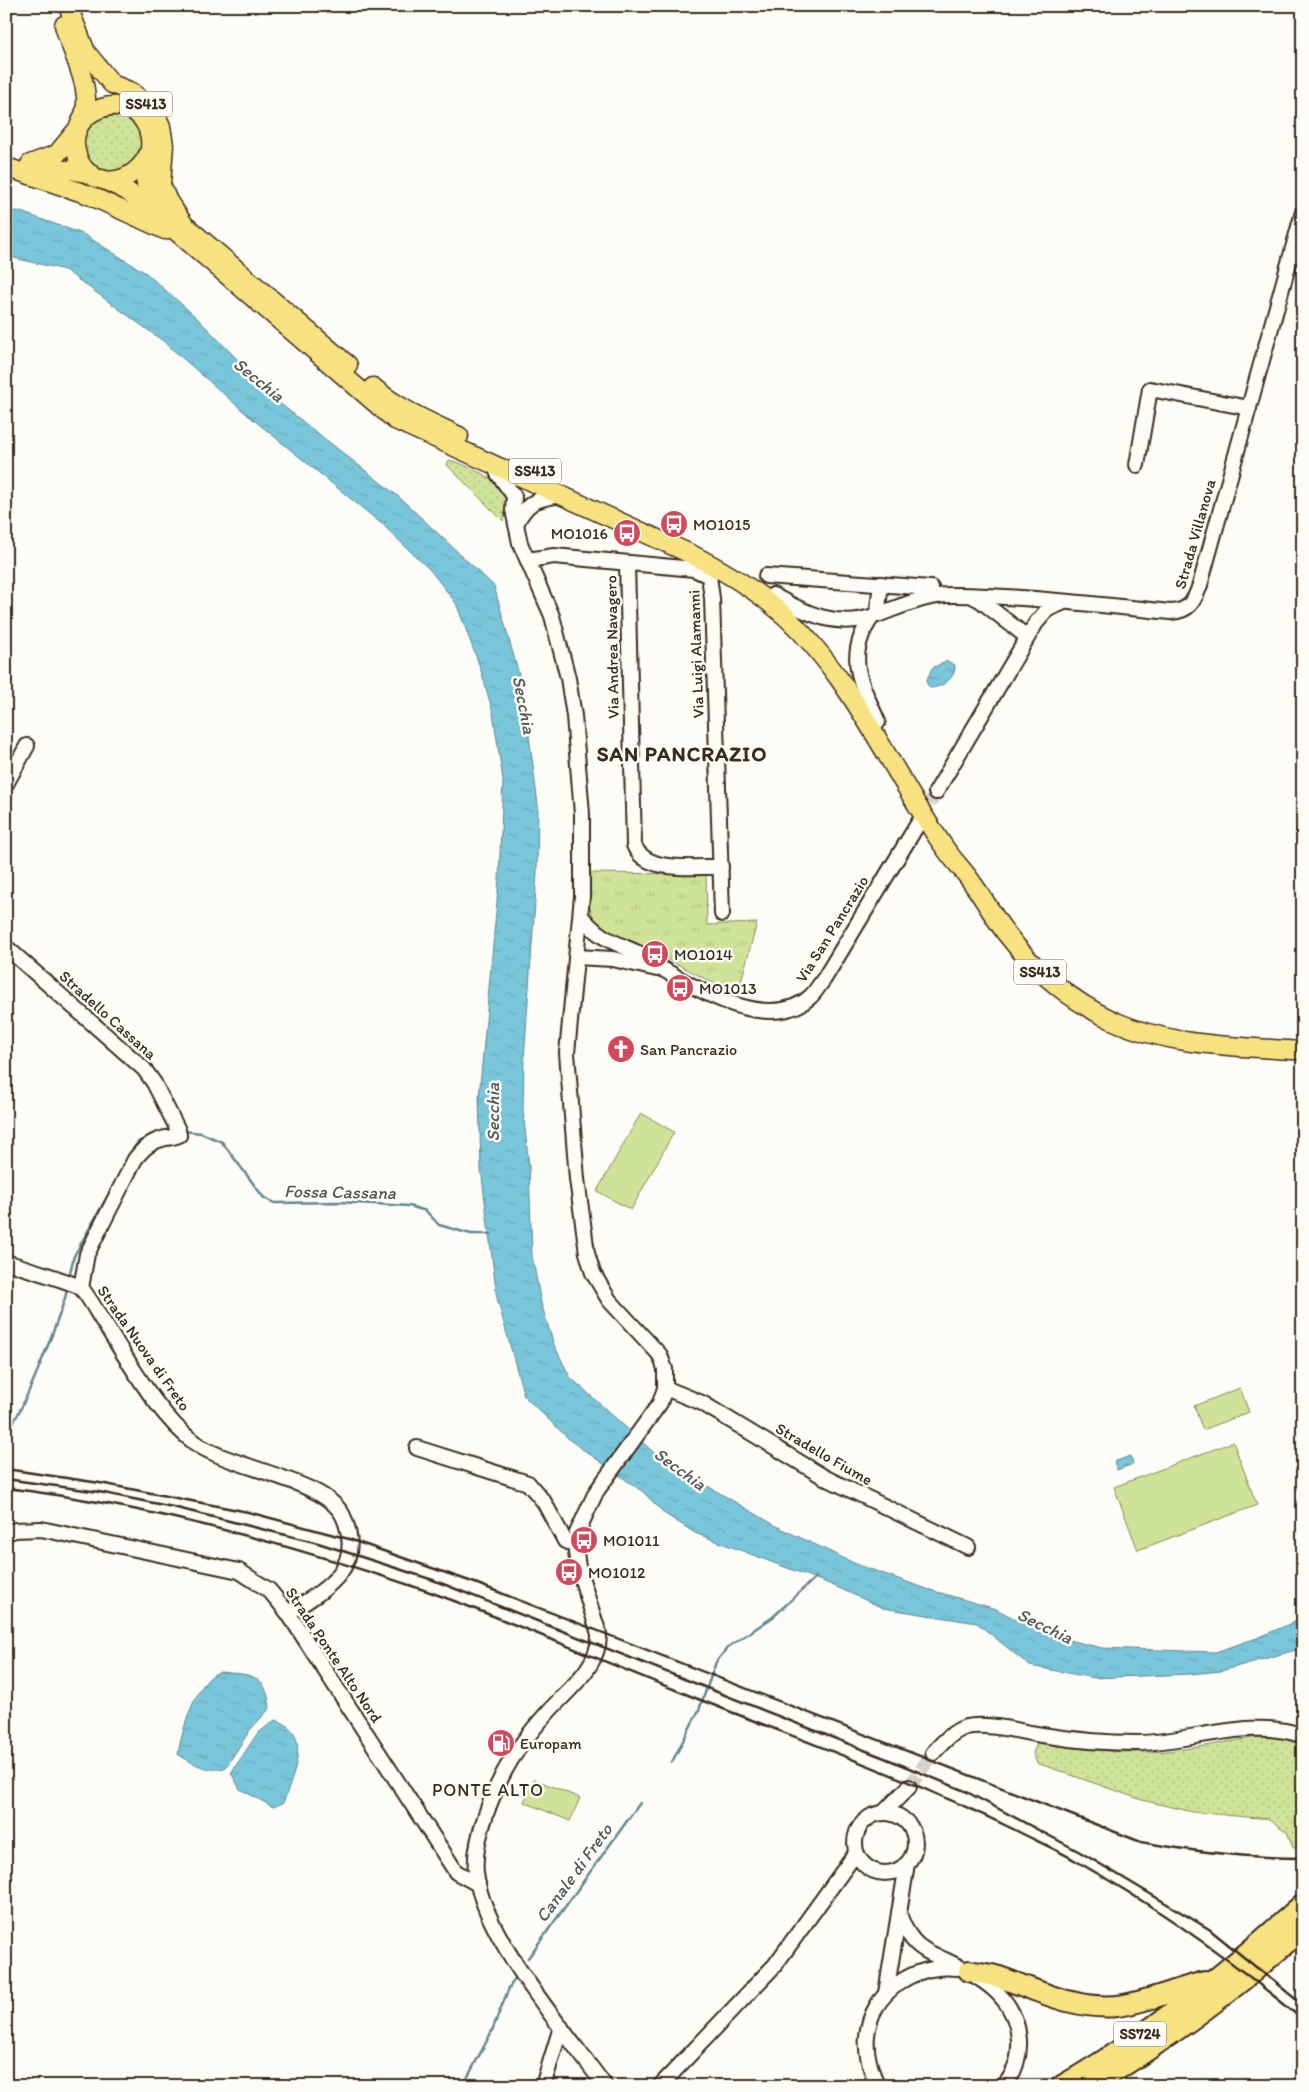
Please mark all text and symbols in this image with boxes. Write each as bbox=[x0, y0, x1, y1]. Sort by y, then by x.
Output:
road number: SS413 bbox=[120, 92, 172, 116]
water label: Secchia bbox=[229, 353, 289, 407]
road number: SS413 bbox=[509, 458, 561, 484]
street label: Strada Villanova bbox=[1170, 476, 1220, 591]
bus stop icon: MO1015 bbox=[659, 509, 689, 539]
place label: MO1015 bbox=[693, 515, 750, 534]
bus stop icon: MO1016 bbox=[612, 518, 642, 548]
place label: MO1016 bbox=[551, 524, 608, 543]
street label: Via Andrea Navagero bbox=[601, 575, 623, 719]
street label: Via Luigi Alamanni bbox=[684, 589, 708, 719]
water label: Secchia bbox=[508, 674, 541, 737]
district label: SAN PANCRAZIO bbox=[597, 741, 767, 766]
street label: Via San Pancrazio bbox=[792, 872, 872, 986]
bus stop icon: MO1014 bbox=[640, 939, 670, 969]
place label: MO1014 bbox=[674, 945, 733, 964]
road number: SS413 bbox=[1014, 960, 1066, 984]
street label: Stradello Cassana bbox=[56, 966, 161, 1064]
bus stop icon: MO1013 bbox=[665, 973, 695, 1003]
place label: MO1013 bbox=[699, 979, 757, 998]
church icon: San Pancrazio bbox=[606, 1034, 636, 1064]
place label: San Pancrazio bbox=[640, 1040, 737, 1059]
water label: Secchia bbox=[482, 1082, 504, 1141]
water label: Fossa Cassana bbox=[284, 1180, 397, 1204]
street label: Strada Nuova di Freto bbox=[94, 1282, 194, 1414]
street label: Stradello Fiume bbox=[772, 1419, 876, 1490]
water label: Secchia bbox=[650, 1443, 711, 1496]
bus stop icon: MO1011 bbox=[569, 1525, 599, 1555]
place label: MO1011 bbox=[603, 1531, 660, 1550]
bus stop icon: MO1012 bbox=[554, 1557, 584, 1587]
place label: MO1012 bbox=[588, 1563, 646, 1582]
street label: Strada Ponte Alto Nord bbox=[282, 1584, 387, 1727]
water label: Secchia bbox=[1014, 1603, 1077, 1649]
fuel station icon: Europam bbox=[486, 1728, 516, 1758]
place label: Europam bbox=[520, 1734, 582, 1753]
district label: PONTE ALTO bbox=[432, 1779, 544, 1801]
water label: Canale di Freto bbox=[531, 1819, 618, 1927]
road number: SS724 bbox=[1114, 2022, 1166, 2046]

